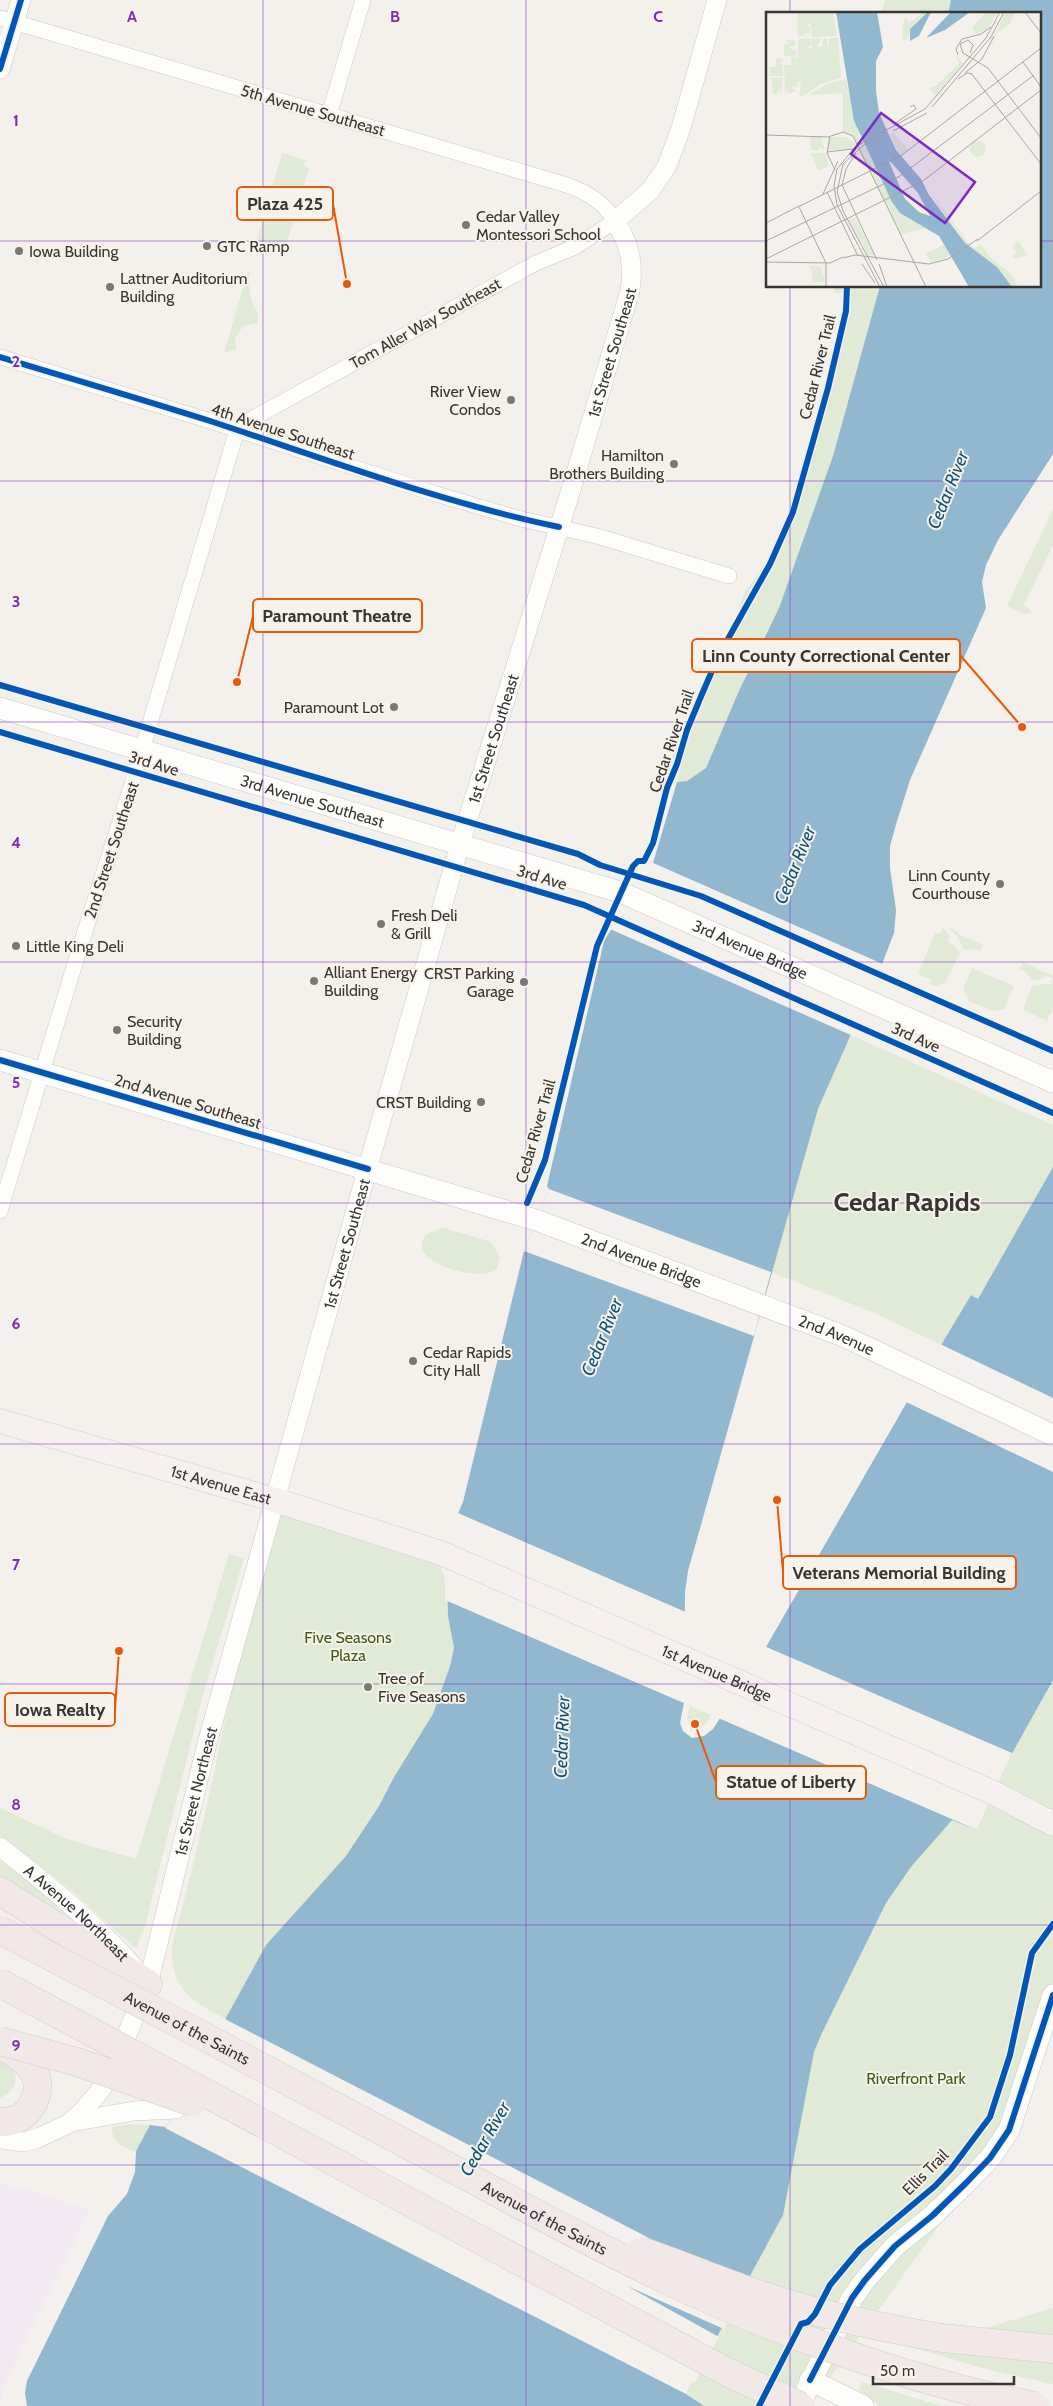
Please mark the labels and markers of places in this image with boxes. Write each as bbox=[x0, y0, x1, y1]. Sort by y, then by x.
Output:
callout: Plaza 425 bbox=[237, 187, 333, 220]
place label: Cedar Valley Montessori School bbox=[476, 207, 601, 244]
marker: Cedar Valley Montessori School bbox=[460, 219, 472, 231]
place label: GTC Ramp bbox=[217, 237, 290, 256]
marker: GTC Ramp bbox=[201, 240, 213, 252]
place label: Iowa Building bbox=[29, 242, 120, 261]
marker: Iowa Building bbox=[13, 245, 25, 257]
place label: Lattner Auditorium Building bbox=[120, 269, 247, 306]
marker: Lattner Auditorium Building bbox=[104, 281, 116, 293]
place label: River View Condos bbox=[430, 382, 501, 419]
marker: River View Condos bbox=[505, 394, 517, 406]
place label: Hamilton Brothers Building bbox=[549, 446, 665, 483]
marker: Hamilton Brothers Building bbox=[668, 458, 680, 470]
callout: Paramount Theatre bbox=[253, 599, 422, 632]
callout: Linn County Correctional Center bbox=[692, 639, 960, 672]
place label: Paramount Lot bbox=[284, 698, 385, 717]
marker: Paramount Lot bbox=[388, 701, 400, 713]
place label: Linn County Courthouse bbox=[908, 866, 990, 903]
marker: Linn County Courthouse bbox=[994, 878, 1006, 890]
place label: Fresh Deli & Grill bbox=[391, 906, 457, 943]
marker: Fresh Deli & Grill bbox=[375, 918, 387, 930]
place label: Little King Deli bbox=[26, 937, 124, 956]
marker: Little King Deli bbox=[10, 940, 22, 952]
place label: Alliant Energy Building bbox=[324, 963, 417, 1000]
place label: CRST Parking Garage bbox=[424, 964, 515, 1001]
marker: Alliant Energy Building bbox=[308, 975, 320, 987]
marker: CRST Parking Garage bbox=[518, 976, 530, 988]
place label: Security Building bbox=[127, 1012, 182, 1049]
marker: Security Building bbox=[111, 1024, 123, 1036]
place label: CRST Building bbox=[376, 1093, 472, 1112]
marker: CRST Building bbox=[475, 1096, 487, 1108]
place label: Cedar Rapids City Hall bbox=[423, 1343, 511, 1380]
marker: Cedar Rapids City Hall bbox=[407, 1355, 419, 1367]
callout: Veterans Memorial Building bbox=[783, 1556, 1016, 1589]
place label: Tree of Five Seasons bbox=[378, 1669, 466, 1706]
marker: Tree of Five Seasons bbox=[362, 1681, 374, 1693]
callout: Iowa Realty bbox=[5, 1693, 115, 1726]
callout: Statue of Liberty bbox=[716, 1766, 866, 1799]

